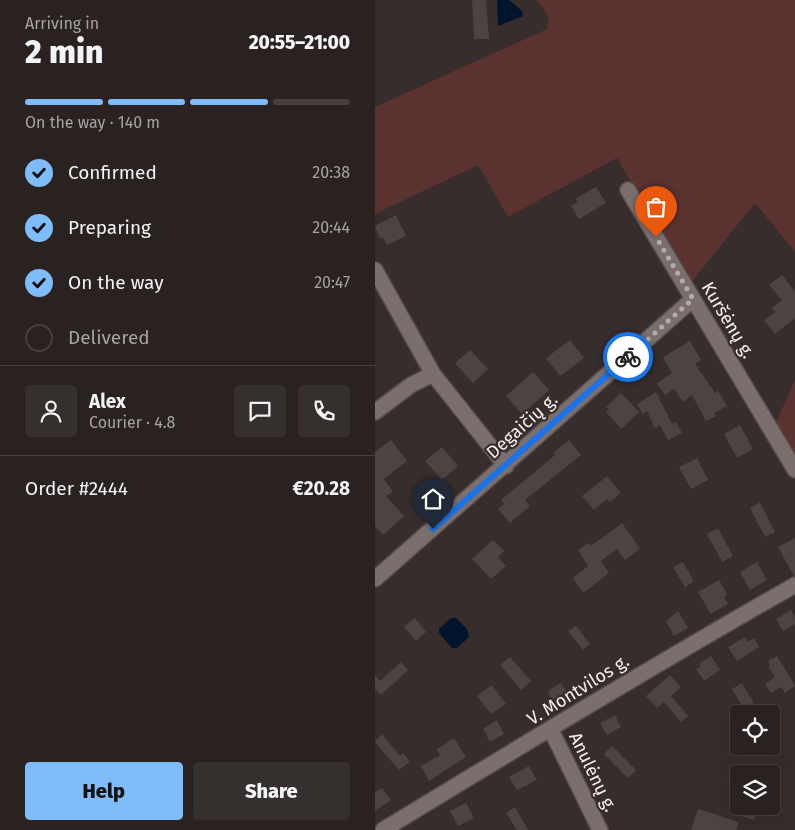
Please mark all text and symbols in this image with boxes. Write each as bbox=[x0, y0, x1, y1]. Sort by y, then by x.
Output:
text: Arriving in bbox=[25, 14, 99, 33]
text: 20:55–21:00 bbox=[249, 31, 350, 54]
text: 2 min bbox=[25, 33, 103, 71]
text: On the way · 140 m bbox=[25, 113, 160, 132]
icon: check bbox=[25, 159, 53, 187]
text: Confirmed bbox=[68, 161, 157, 184]
text: 20:38 bbox=[312, 163, 350, 182]
pin bbox=[635, 186, 677, 237]
icon: bag bbox=[642, 193, 670, 221]
icon: check bbox=[25, 214, 53, 242]
text: Preparing bbox=[68, 216, 151, 239]
text: 20:44 bbox=[312, 218, 350, 237]
icon: check bbox=[25, 269, 53, 297]
text: On the way bbox=[68, 271, 164, 294]
text: 20:47 bbox=[314, 273, 350, 292]
street label: Kuršėnų g. bbox=[697, 278, 759, 362]
text: Delivered bbox=[68, 326, 150, 349]
courier bbox=[603, 332, 653, 382]
icon: bike bbox=[614, 343, 642, 371]
button: person bbox=[25, 385, 77, 437]
button: chat bbox=[234, 385, 286, 437]
button: phone bbox=[298, 385, 350, 437]
street label: Degaičių g. bbox=[482, 388, 562, 464]
text: Alex bbox=[89, 390, 126, 413]
text: Courier · 4.8 bbox=[89, 413, 175, 432]
text: Order #2444 bbox=[25, 477, 128, 500]
text: €20.28 bbox=[293, 477, 350, 500]
pin bbox=[412, 478, 454, 529]
icon: home bbox=[419, 485, 447, 513]
street label: V. Montvilos g. bbox=[523, 650, 633, 730]
map controls bbox=[730, 705, 780, 815]
button: locate bbox=[730, 705, 780, 755]
street label: Anulėnų g. bbox=[564, 729, 622, 815]
button: Help bbox=[25, 762, 183, 820]
button: Share bbox=[193, 762, 350, 820]
button: layers bbox=[730, 765, 780, 815]

